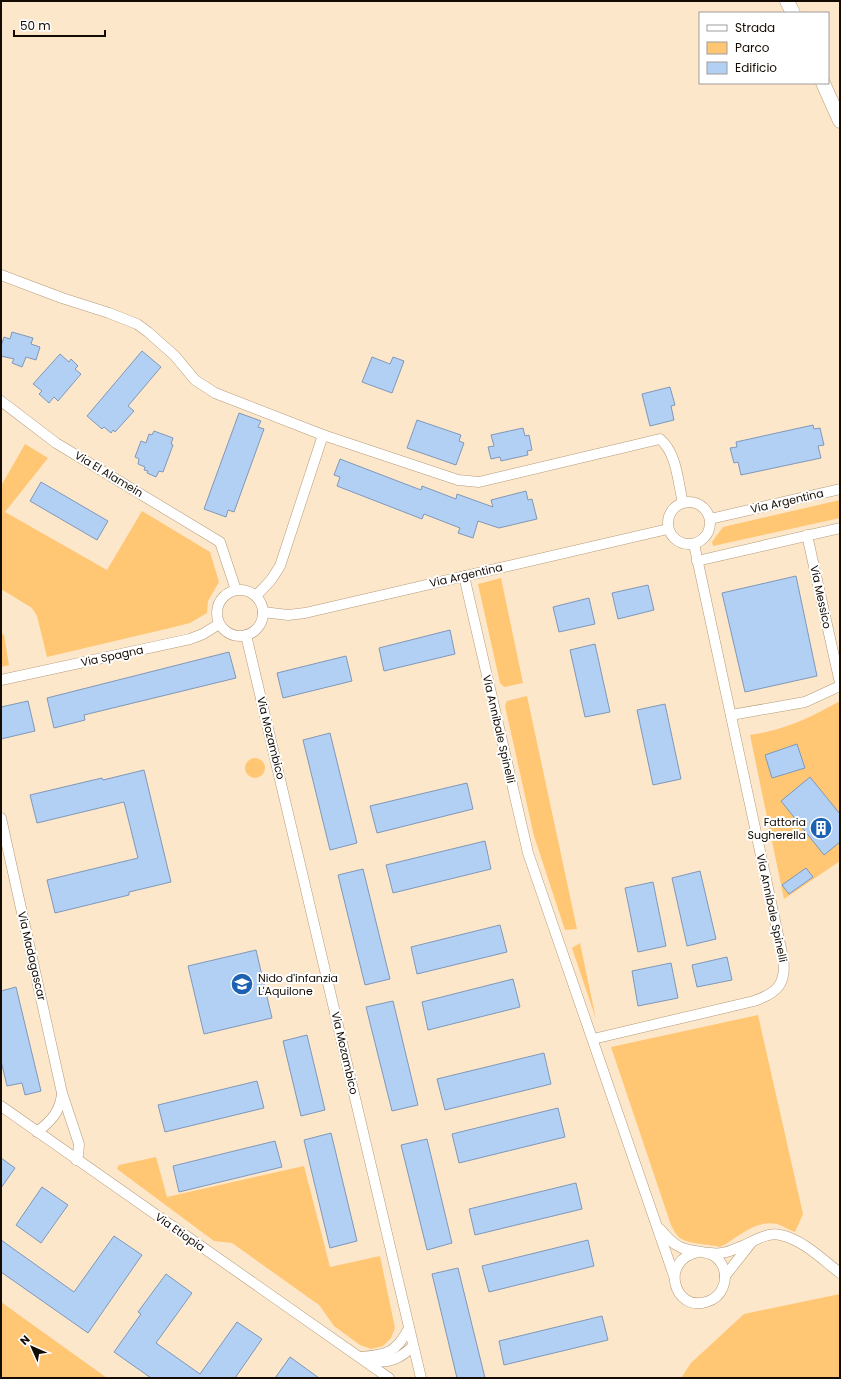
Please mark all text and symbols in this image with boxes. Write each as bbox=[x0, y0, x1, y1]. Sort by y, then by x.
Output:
scale bar bbox=[14, 12, 105, 38]
legend bbox=[699, 12, 829, 84]
text: 50 m bbox=[20, 17, 51, 34]
text: Strada bbox=[735, 19, 775, 36]
text: Parco bbox=[735, 39, 770, 56]
text: Edificio bbox=[735, 59, 777, 76]
street label: Via El Alamein bbox=[72, 447, 146, 501]
street label: Via Argentina bbox=[749, 485, 825, 517]
street label: Via Argentina bbox=[428, 559, 504, 591]
street label: Via Messico bbox=[806, 564, 836, 630]
street label: Via Spagna bbox=[79, 642, 145, 670]
street label: Via Annibale Spinelli bbox=[479, 673, 519, 785]
street label: Via Mozambico bbox=[253, 695, 289, 781]
place label: Fattoria Sugherella bbox=[747, 814, 806, 843]
building icon: Fattoria Sugherella bbox=[808, 815, 834, 841]
street label: Via Annibale Spinelli bbox=[753, 852, 791, 964]
street label: Via Madagascar bbox=[14, 910, 50, 1002]
place label: Nido d'infanzia L'Aquilone bbox=[258, 970, 338, 999]
school or university icon: Nido d'infanzia L'Aquilone bbox=[229, 971, 255, 997]
street label: Via Mozambico bbox=[328, 1010, 362, 1096]
street label: Via Etiopia bbox=[152, 1209, 208, 1255]
north arrow bbox=[12, 1327, 52, 1367]
text: N bbox=[16, 1331, 34, 1349]

